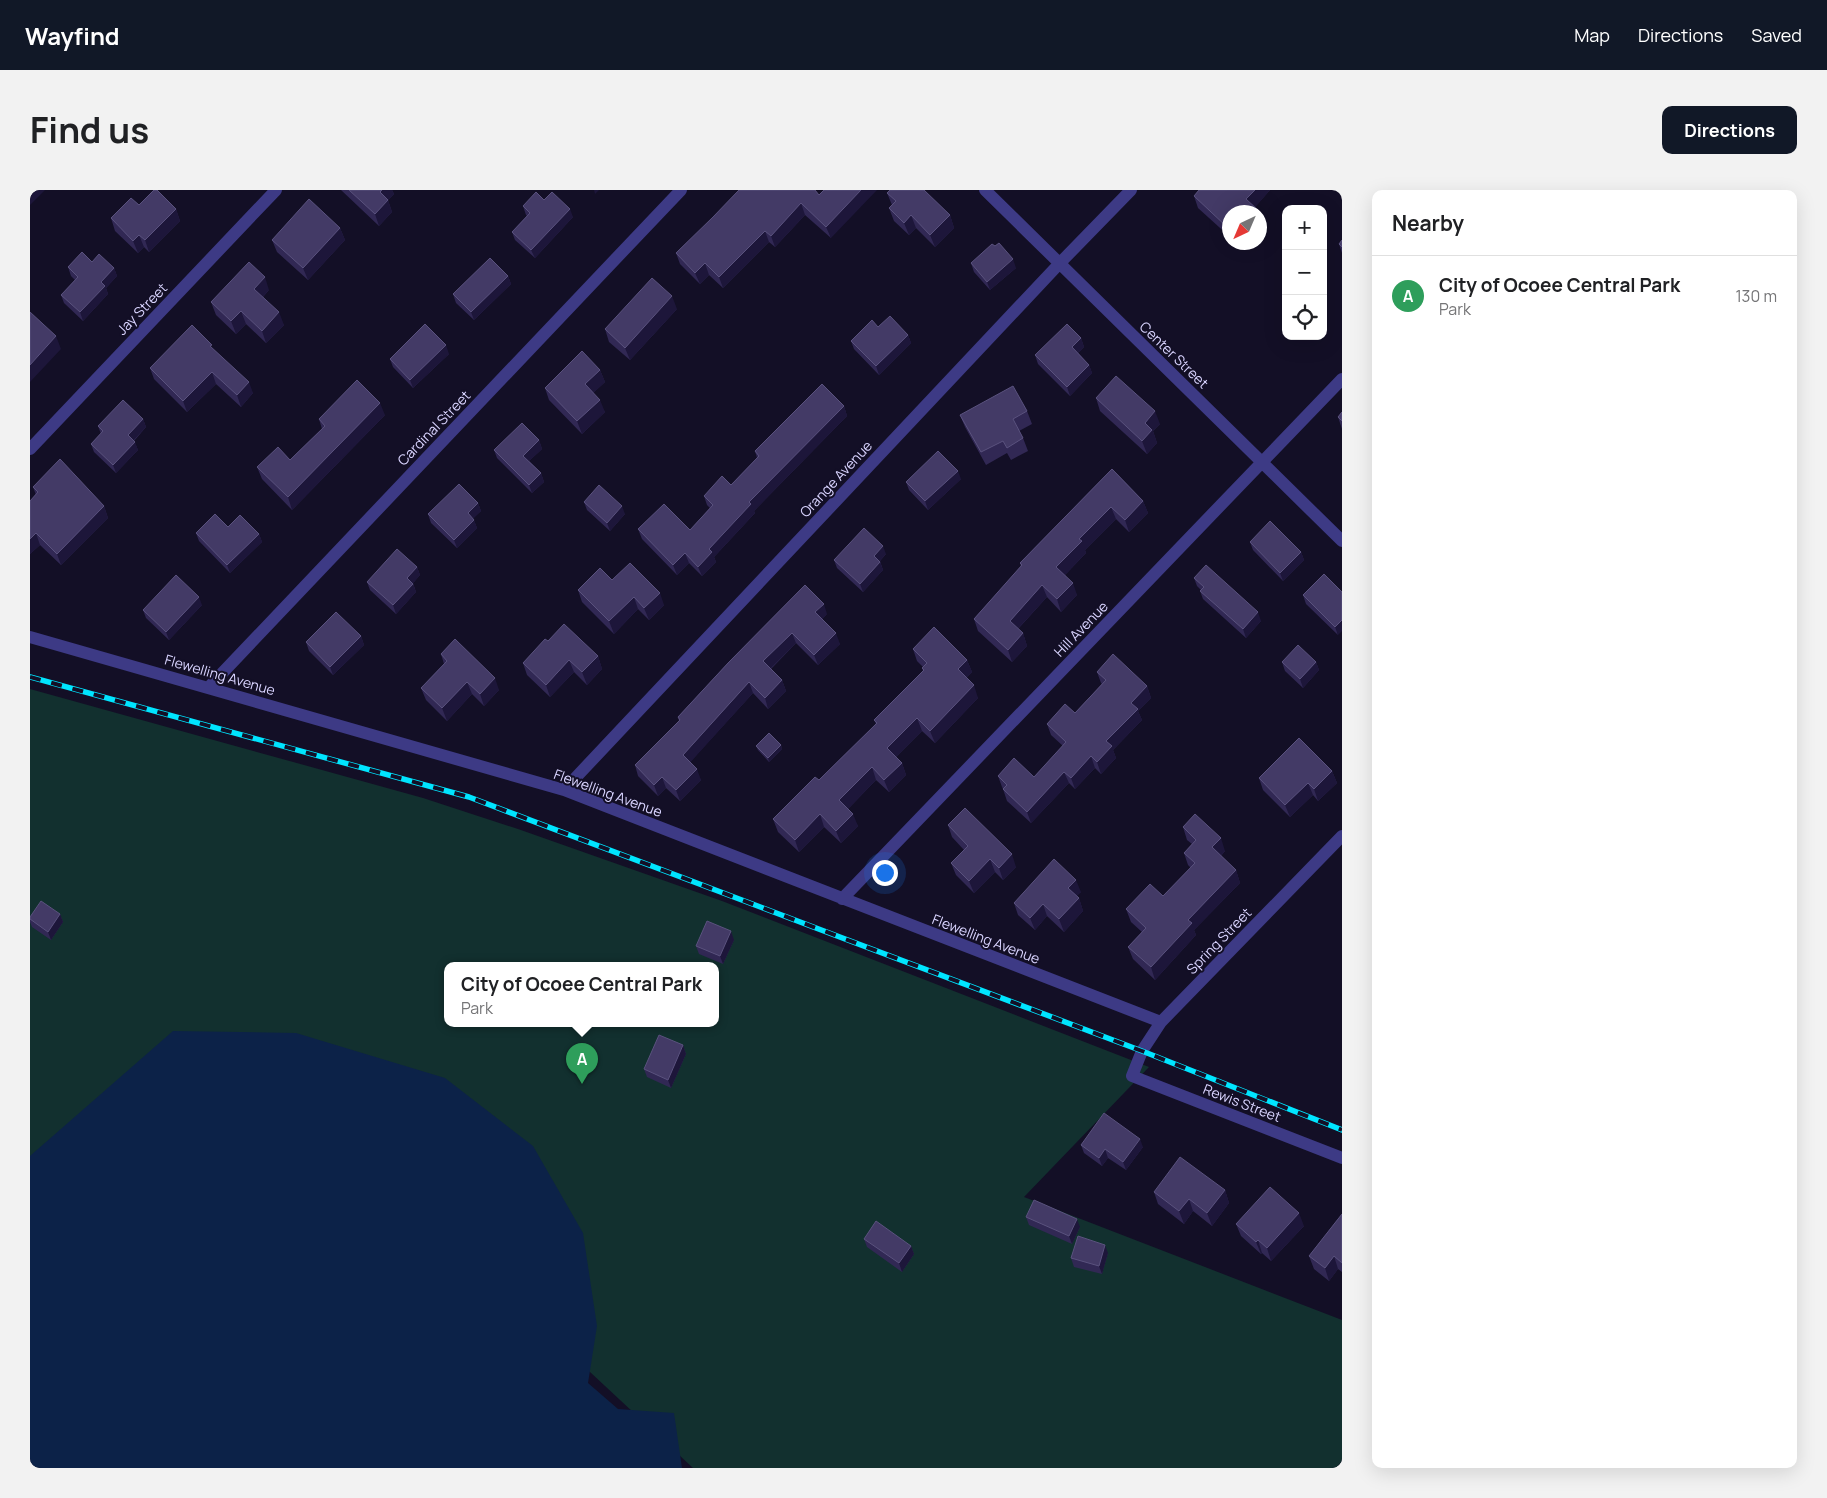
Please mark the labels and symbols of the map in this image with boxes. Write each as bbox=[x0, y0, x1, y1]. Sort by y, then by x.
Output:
north arrow bbox=[1222, 205, 1267, 250]
street label: Jay Street bbox=[112, 278, 171, 339]
street label: Center Street bbox=[1136, 317, 1213, 393]
street label: Cardinal Street bbox=[393, 386, 475, 469]
street label: Orange Avenue bbox=[795, 436, 876, 521]
street label: Hill Avenue bbox=[1049, 597, 1112, 660]
street label: Flewelling Avenue bbox=[163, 650, 278, 699]
street label: Flewelling Avenue bbox=[551, 764, 665, 821]
your location bbox=[872, 860, 898, 886]
street label: Spring Street bbox=[1182, 903, 1256, 978]
street label: Flewelling Avenue bbox=[930, 909, 1043, 968]
pin: A bbox=[566, 1043, 598, 1084]
street label: Rewis Street bbox=[1200, 1079, 1284, 1126]

